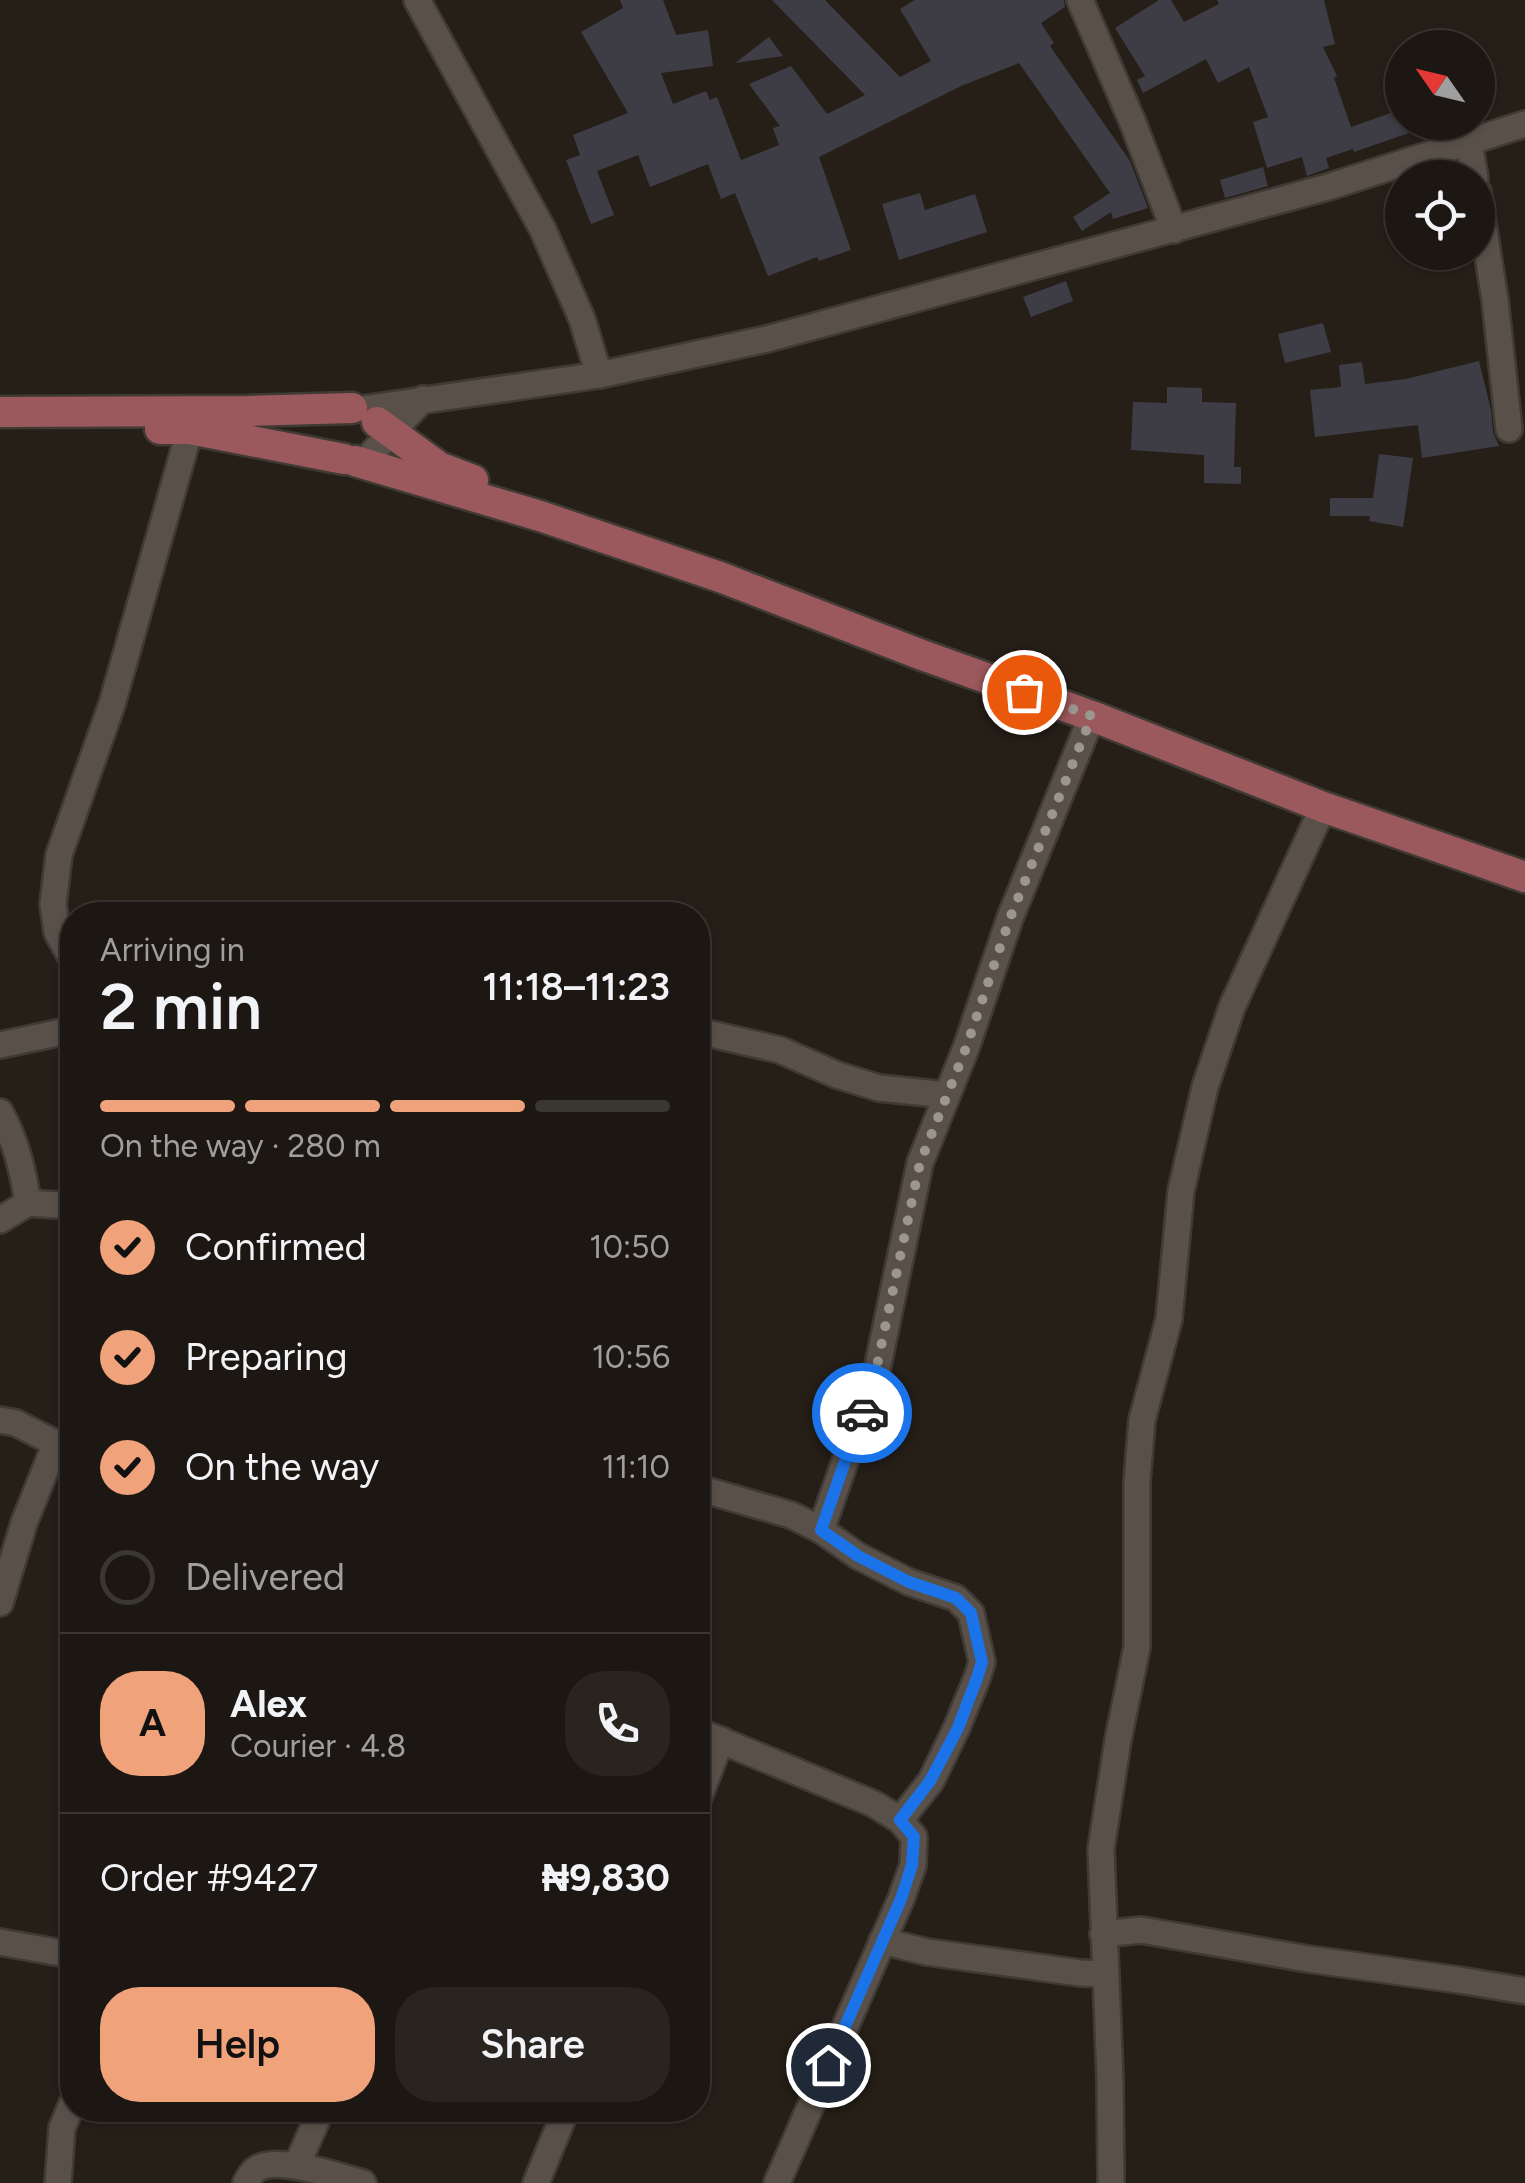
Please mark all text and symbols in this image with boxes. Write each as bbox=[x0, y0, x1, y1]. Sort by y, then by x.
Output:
north arrow bbox=[1385, 30, 1495, 140]
map controls bbox=[1385, 30, 1495, 270]
button: locate bbox=[1385, 160, 1495, 270]
pin bbox=[982, 650, 1067, 735]
icon: bag bbox=[997, 665, 1052, 720]
text: Arriving in bbox=[100, 931, 245, 969]
text: 11:18–11:23 bbox=[482, 964, 670, 1010]
text: 2 min bbox=[100, 967, 262, 1045]
text: On the way · 280 m bbox=[100, 1127, 381, 1165]
icon: check bbox=[100, 1220, 155, 1275]
text: Confirmed bbox=[185, 1224, 367, 1270]
text: 10:50 bbox=[589, 1228, 670, 1266]
icon: check bbox=[100, 1330, 155, 1385]
text: Preparing bbox=[185, 1334, 347, 1380]
text: 10:56 bbox=[592, 1338, 670, 1376]
courier bbox=[812, 1363, 912, 1463]
icon: car bbox=[835, 1386, 890, 1441]
icon: check bbox=[100, 1440, 155, 1495]
text: On the way bbox=[185, 1444, 379, 1490]
text: 11:10 bbox=[602, 1448, 670, 1486]
text: Delivered bbox=[185, 1554, 345, 1600]
button: phone bbox=[565, 1671, 670, 1776]
text: Alex bbox=[230, 1681, 307, 1727]
text: A bbox=[139, 1700, 166, 1746]
text: Courier · 4.8 bbox=[230, 1727, 406, 1765]
text: Order #9427 bbox=[100, 1855, 318, 1901]
text: ₦9,830 bbox=[542, 1855, 670, 1901]
button: Help bbox=[100, 1987, 375, 2102]
button: Share bbox=[395, 1987, 670, 2102]
pin bbox=[786, 2023, 871, 2108]
icon: home bbox=[801, 2038, 856, 2093]

